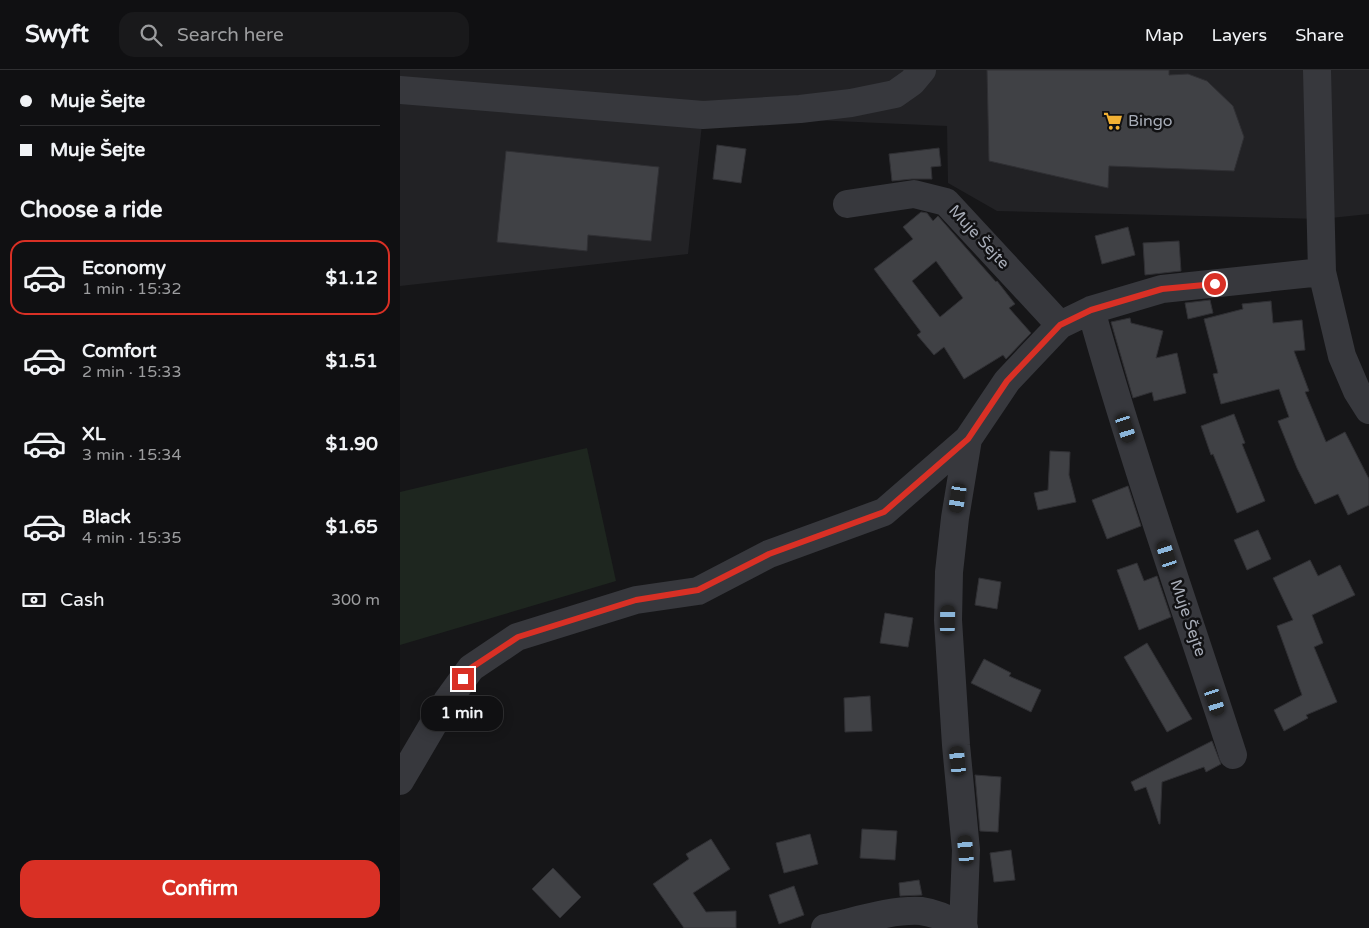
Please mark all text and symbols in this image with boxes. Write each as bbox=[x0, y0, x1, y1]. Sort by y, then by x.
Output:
search box bbox=[119, 12, 469, 57]
text: Swyft bbox=[25, 20, 89, 49]
icon: search bbox=[137, 21, 165, 49]
text: Search here bbox=[177, 24, 284, 46]
text: Map bbox=[1145, 24, 1184, 46]
text: Layers bbox=[1212, 24, 1267, 46]
text: Share bbox=[1295, 24, 1344, 46]
text: Muje Šejte bbox=[50, 90, 145, 112]
supermarket icon: Bingo bbox=[1102, 110, 1124, 132]
place label: Bingo bbox=[1128, 111, 1173, 131]
text: Muje Šejte bbox=[50, 139, 145, 161]
text: Choose a ride bbox=[20, 197, 163, 223]
street label: Muje Šejte bbox=[944, 201, 1014, 273]
icon: car bbox=[22, 255, 67, 300]
text: Economy bbox=[82, 257, 166, 279]
text: $1.12 bbox=[326, 267, 378, 289]
route start bbox=[1204, 273, 1226, 295]
text: 1 min · 15:32 bbox=[82, 279, 181, 299]
icon: car bbox=[22, 338, 67, 383]
text: Comfort bbox=[82, 340, 156, 362]
text: $1.51 bbox=[326, 350, 378, 372]
text: 2 min · 15:33 bbox=[82, 362, 181, 382]
car bbox=[1114, 411, 1137, 445]
icon: car bbox=[22, 421, 67, 466]
text: XL bbox=[82, 423, 106, 445]
text: $1.90 bbox=[326, 433, 378, 455]
text: 3 min · 15:34 bbox=[82, 445, 181, 465]
car bbox=[948, 482, 967, 514]
icon: car bbox=[22, 504, 67, 549]
text: Black bbox=[82, 506, 131, 528]
text: $1.65 bbox=[326, 516, 378, 538]
text: 4 min · 15:35 bbox=[82, 528, 181, 548]
car bbox=[1155, 538, 1178, 572]
street label: Muje Šejte bbox=[1165, 577, 1211, 659]
icon: cash bbox=[20, 586, 48, 614]
text: Cash bbox=[60, 589, 105, 611]
text: 300 m bbox=[331, 590, 380, 610]
car bbox=[940, 605, 955, 635]
route end bbox=[452, 668, 474, 690]
car bbox=[1203, 684, 1226, 718]
callout: 1 min bbox=[422, 696, 504, 732]
text: 1 min bbox=[441, 703, 483, 723]
car bbox=[948, 745, 967, 777]
car bbox=[957, 834, 974, 866]
button: Confirm bbox=[20, 860, 380, 918]

